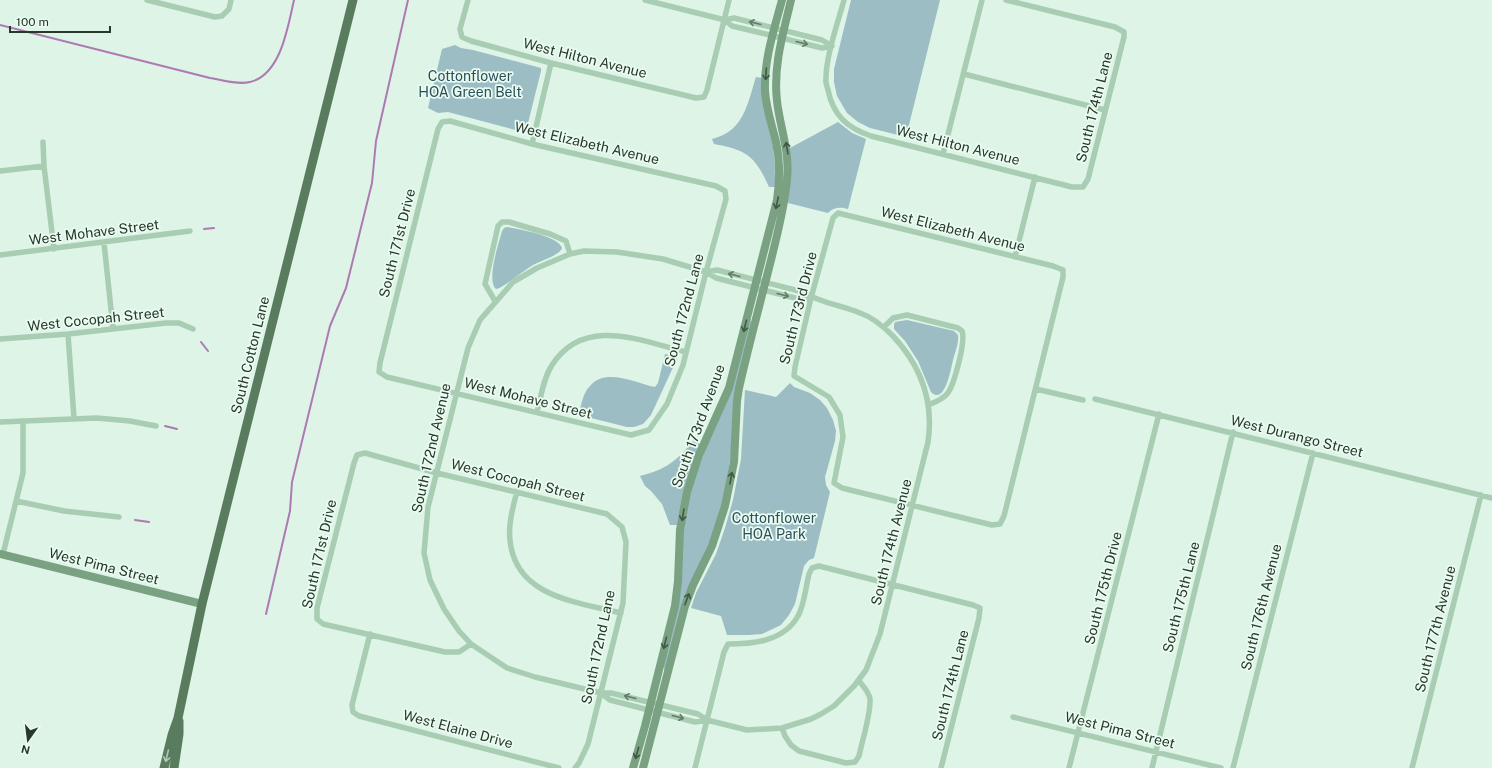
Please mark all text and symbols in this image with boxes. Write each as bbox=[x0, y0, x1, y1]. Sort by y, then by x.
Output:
scale bar bbox=[10, 8, 110, 34]
text: 100 m bbox=[16, 15, 49, 29]
one-way arrow bbox=[749, 19, 762, 27]
street label: West Hilton Avenue bbox=[521, 35, 649, 81]
one-way arrow bbox=[795, 40, 808, 48]
street label: South 174th Lane bbox=[1073, 50, 1115, 164]
one-way arrow bbox=[762, 67, 769, 80]
park label: Cottonflower HOA Green Belt bbox=[418, 68, 522, 100]
street label: West Elizabeth Avenue bbox=[513, 119, 661, 167]
street label: West Hilton Avenue bbox=[894, 122, 1022, 168]
one-way arrow bbox=[783, 142, 791, 155]
street label: South 171st Drive bbox=[376, 187, 418, 299]
one-way arrow bbox=[772, 196, 780, 209]
street label: West Elizabeth Avenue bbox=[879, 203, 1027, 255]
street label: West Mohave Street bbox=[28, 216, 160, 248]
street label: South 173rd Drive bbox=[776, 250, 820, 366]
street label: South 172nd Lane bbox=[661, 252, 707, 368]
one-way arrow bbox=[728, 270, 741, 278]
one-way arrow bbox=[776, 291, 789, 299]
street label: South Cotton Lane bbox=[228, 295, 272, 415]
street label: West Cocopah Street bbox=[27, 304, 165, 334]
one-way arrow bbox=[740, 319, 748, 332]
street label: South 173rd Avenue bbox=[668, 362, 728, 490]
street label: West Mohave Street bbox=[462, 374, 594, 422]
street label: South 172nd Avenue bbox=[408, 381, 454, 514]
street label: West Durango Street bbox=[1229, 412, 1365, 460]
street label: West Cocopah Street bbox=[449, 456, 587, 504]
one-way arrow bbox=[727, 471, 735, 484]
street label: South 174th Avenue bbox=[868, 477, 914, 607]
street label: South 171st Drive bbox=[299, 498, 339, 610]
one-way arrow bbox=[679, 508, 687, 521]
park label: Cottonflower HOA Park bbox=[732, 510, 816, 542]
street label: South 175th Drive bbox=[1081, 530, 1125, 646]
street label: South 175th Lane bbox=[1159, 540, 1203, 654]
street label: South 176th Avenue bbox=[1238, 542, 1284, 672]
street label: West Pima Street bbox=[47, 545, 161, 587]
street label: South 177th Avenue bbox=[1412, 564, 1459, 694]
street label: South 172nd Lane bbox=[578, 588, 618, 706]
one-way arrow bbox=[684, 593, 691, 606]
street label: South 174th Lane bbox=[929, 628, 971, 742]
one-way arrow bbox=[661, 636, 669, 649]
one-way arrow bbox=[623, 693, 636, 700]
street label: West Elaine Drive bbox=[401, 707, 515, 751]
street label: West Pima Street bbox=[1063, 709, 1177, 751]
one-way arrow bbox=[671, 714, 684, 722]
north arrow bbox=[8, 720, 48, 760]
text: N bbox=[20, 743, 31, 757]
one-way arrow bbox=[633, 746, 640, 759]
one-way arrow bbox=[162, 749, 170, 762]

